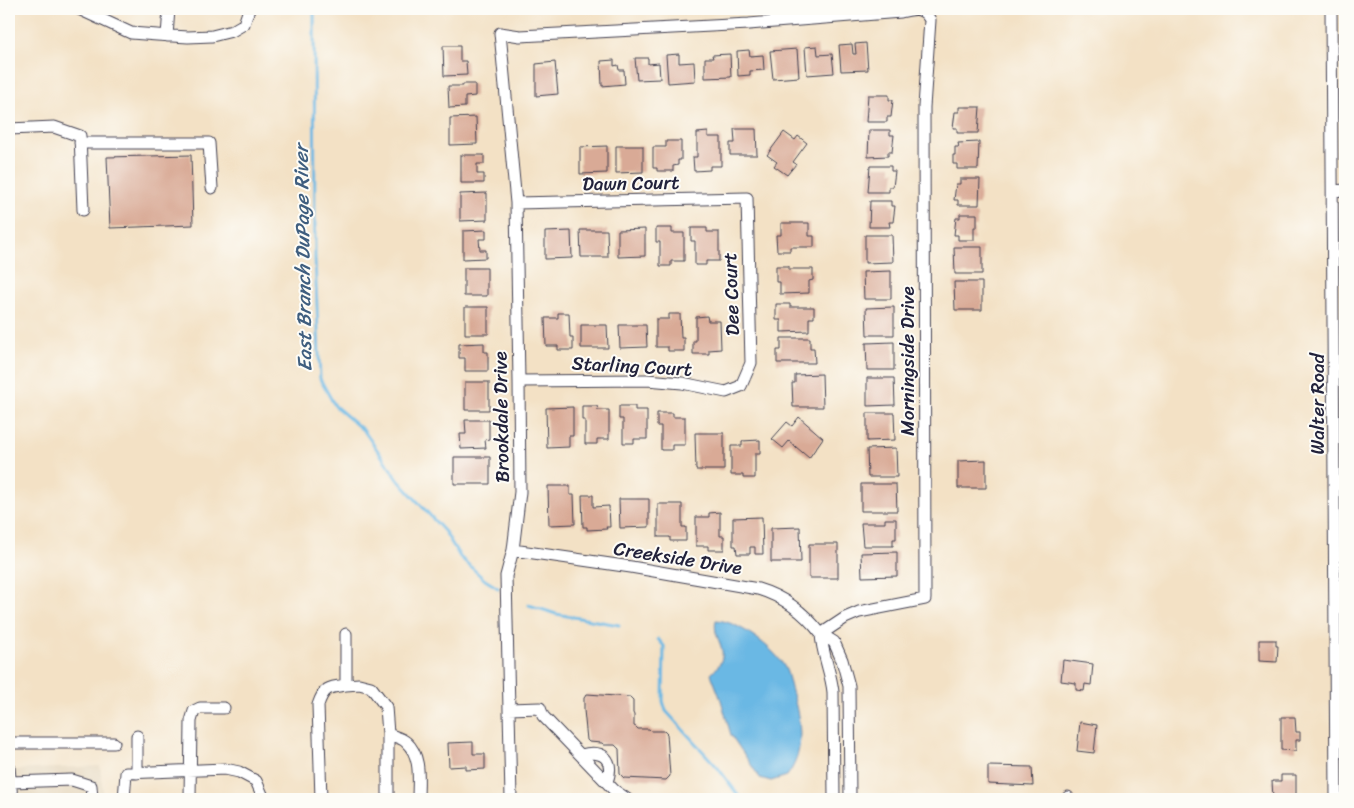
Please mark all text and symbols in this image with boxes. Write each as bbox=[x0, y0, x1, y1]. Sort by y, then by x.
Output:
water label: East Branch DuPage River bbox=[283, 140, 322, 372]
street label: Dawn Court bbox=[582, 166, 680, 200]
street label: Dee Court bbox=[713, 252, 749, 336]
street label: Morningside Drive bbox=[891, 286, 924, 436]
street label: Starling Court bbox=[571, 346, 693, 386]
street label: Brookdale Drive bbox=[483, 351, 519, 483]
street label: Walter Road bbox=[1301, 352, 1334, 454]
street label: Creekside Drive bbox=[612, 532, 744, 584]

